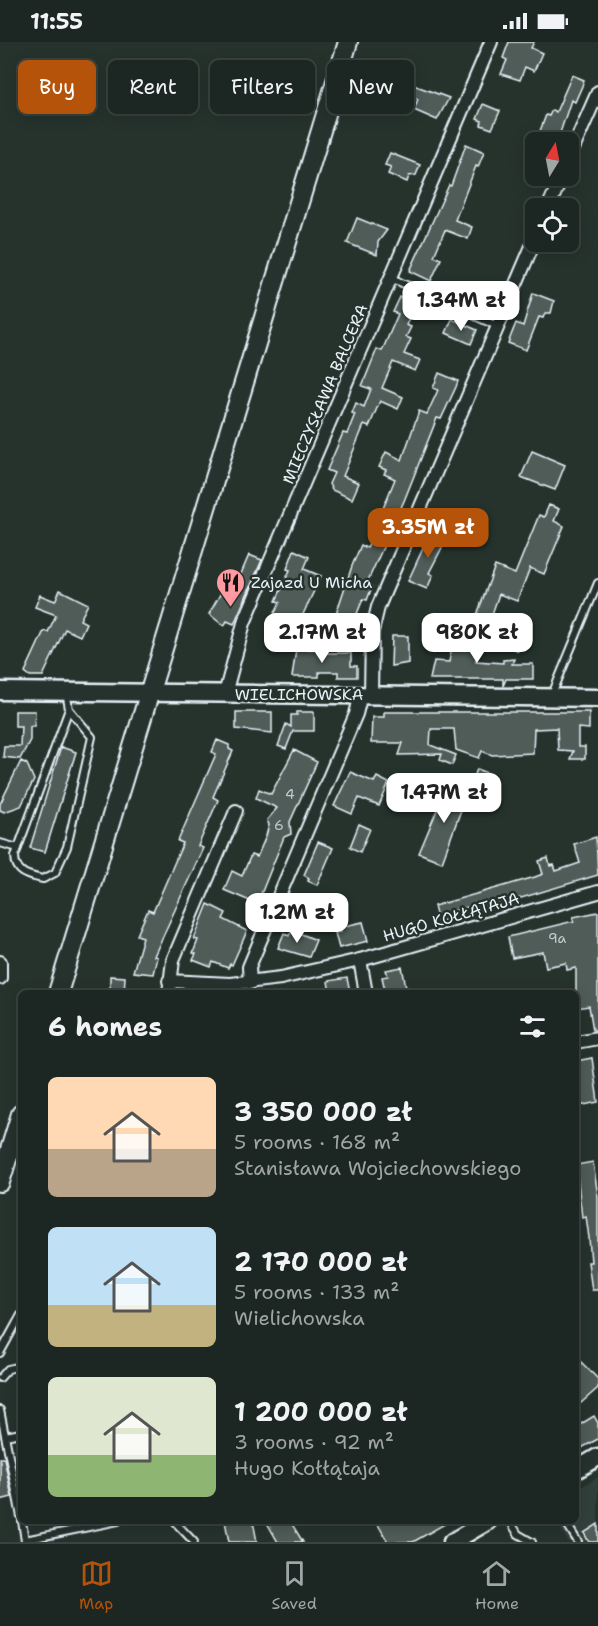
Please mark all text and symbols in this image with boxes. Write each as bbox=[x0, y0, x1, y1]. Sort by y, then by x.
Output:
text: 11:55 bbox=[30, 7, 83, 36]
chip: Buy bbox=[18, 60, 96, 114]
chip: Rent bbox=[108, 60, 198, 114]
chip: Filters bbox=[210, 60, 315, 114]
chip: New bbox=[327, 60, 414, 114]
north arrow bbox=[525, 132, 579, 186]
map controls bbox=[525, 132, 579, 252]
button: locate bbox=[525, 198, 579, 252]
pin: 1.34M zł bbox=[399, 281, 523, 332]
text: 1.34M zł bbox=[416, 287, 506, 313]
street label: MIECZYSŁAWA BALCERA bbox=[277, 301, 373, 487]
pin: 3.35M zł bbox=[366, 508, 490, 559]
text: 3.35M zł bbox=[382, 514, 474, 540]
restaurant icon: Zajazd U Micha bbox=[214, 566, 246, 608]
place label: Zajazd U Micha bbox=[251, 572, 372, 593]
pin: 2.17M zł bbox=[260, 613, 384, 664]
pin: 980K zł bbox=[422, 613, 532, 664]
text: 2.17M zł bbox=[278, 619, 366, 645]
text: 980K zł bbox=[436, 619, 518, 645]
street label: WIELICHOWSKA bbox=[235, 684, 363, 705]
pin: 1.47M zł bbox=[382, 773, 506, 824]
text: 1.47M zł bbox=[400, 779, 488, 805]
house number: 4 bbox=[285, 785, 295, 803]
house number: 6 bbox=[274, 816, 284, 834]
street label: HUGO KOŁŁĄTAJA bbox=[380, 887, 522, 947]
pin: 1.2M zł bbox=[242, 893, 352, 944]
text: 1.2M zł bbox=[259, 899, 335, 925]
house number: 9a bbox=[548, 929, 566, 947]
text: 6 homes bbox=[48, 1009, 162, 1044]
icon: filters bbox=[516, 1010, 549, 1043]
text: 3 350 000 zł bbox=[234, 1094, 412, 1129]
icon: home bbox=[96, 1101, 168, 1173]
text: 5 rooms · 168 m² bbox=[234, 1129, 400, 1155]
text: Stanisława Wojciechowskiego bbox=[234, 1155, 521, 1181]
text: 2 170 000 zł bbox=[234, 1244, 408, 1279]
icon: home bbox=[96, 1251, 168, 1323]
text: 5 rooms · 133 m² bbox=[234, 1279, 399, 1305]
text: Wielichowska bbox=[234, 1305, 365, 1331]
text: 1 200 000 zł bbox=[234, 1394, 407, 1429]
icon: home bbox=[96, 1401, 168, 1473]
text: 3 rooms · 92 m² bbox=[234, 1429, 394, 1455]
text: Hugo Kołłątaja bbox=[234, 1455, 380, 1481]
tab: Map bbox=[79, 1557, 113, 1614]
tab: Saved bbox=[271, 1557, 317, 1614]
tab: Home bbox=[475, 1557, 519, 1614]

